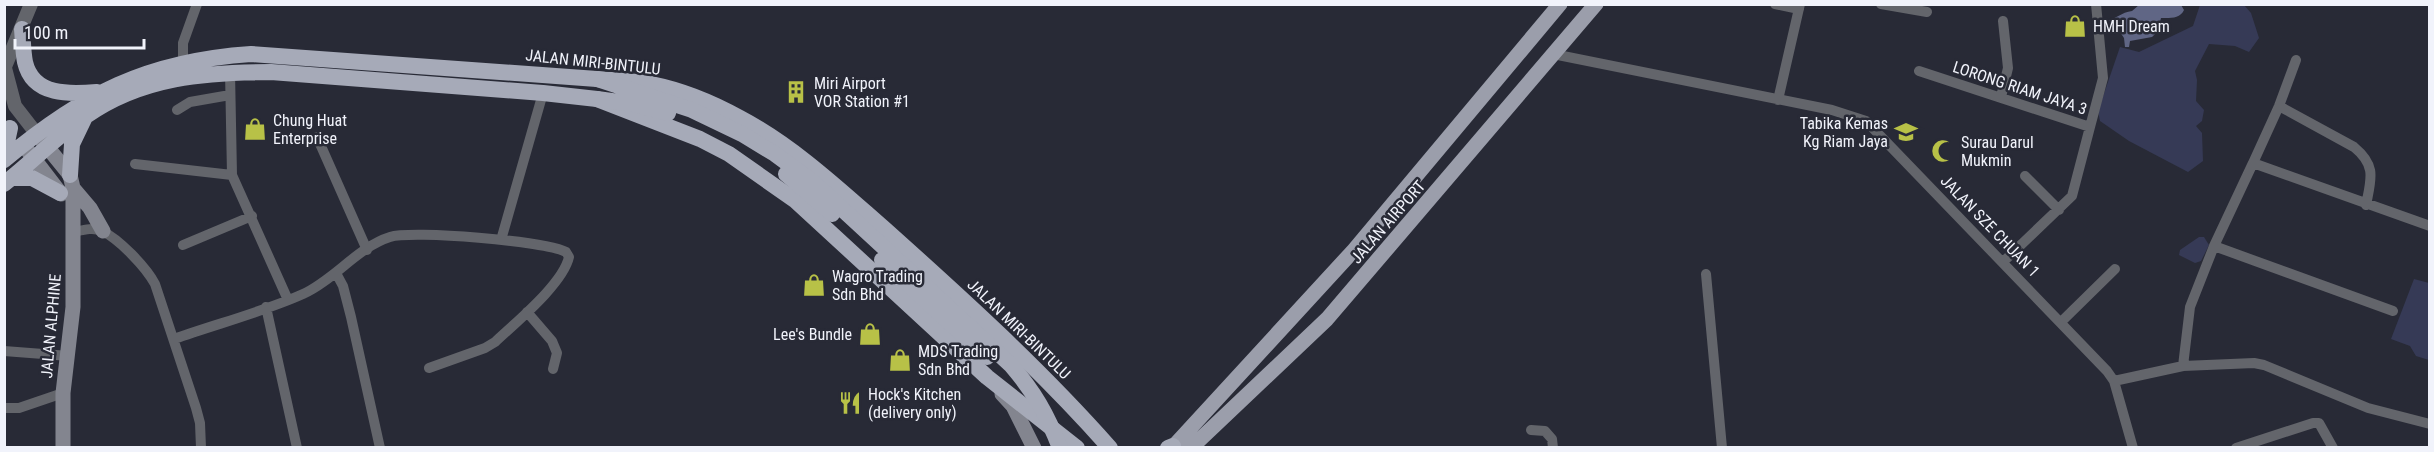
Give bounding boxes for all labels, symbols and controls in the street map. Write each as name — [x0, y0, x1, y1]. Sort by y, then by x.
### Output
scale bar — [15, 12, 144, 50]
shop icon: HMH Dream — [2062, 13, 2088, 39]
place label: HMH Dream — [2093, 17, 2170, 36]
text: 100 m — [24, 22, 68, 43]
street label: JALAN MIRI-BINTULU — [524, 45, 662, 79]
street label: LORONG RIAM JAYA 3 — [1950, 57, 2090, 119]
place label: Miri Airport VOR Station #1 — [814, 74, 910, 111]
building icon: Miri Airport VOR Station #1 — [783, 79, 809, 105]
place label: Chung Huat Enterprise — [273, 111, 347, 148]
place label: Tabika Kemas Kg Riam Jaya — [1800, 114, 1888, 151]
shop icon: Chung Huat Enterprise — [242, 116, 268, 142]
school or university icon: Tabika Kemas Kg Riam Jaya — [1893, 119, 1919, 145]
place label: Surau Darul Mukmin — [1961, 133, 2034, 170]
mosque icon: Surau Darul Mukmin — [1930, 138, 1956, 164]
street label: JALAN SZE CHUAN 1 — [1937, 171, 2043, 281]
street label: JALAN AIRPORT — [1347, 177, 1429, 267]
place label: Wagro Trading Sdn Bhd — [832, 267, 923, 304]
shop icon: Wagro Trading Sdn Bhd — [801, 272, 827, 298]
street label: JALAN ALPHINE — [37, 273, 65, 379]
street label: JALAN MIRI-BINTULU — [964, 275, 1074, 383]
shop icon: Lee's Bundle — [857, 321, 883, 347]
place label: Lee's Bundle — [773, 325, 852, 344]
place label: MDS Trading Sdn Bhd — [918, 342, 998, 379]
shop icon: MDS Trading Sdn Bhd — [887, 347, 913, 373]
place label: Hock's Kitchen (delivery only) — [868, 385, 961, 422]
restaurant icon: Hock's Kitchen (delivery only) — [837, 390, 863, 416]

